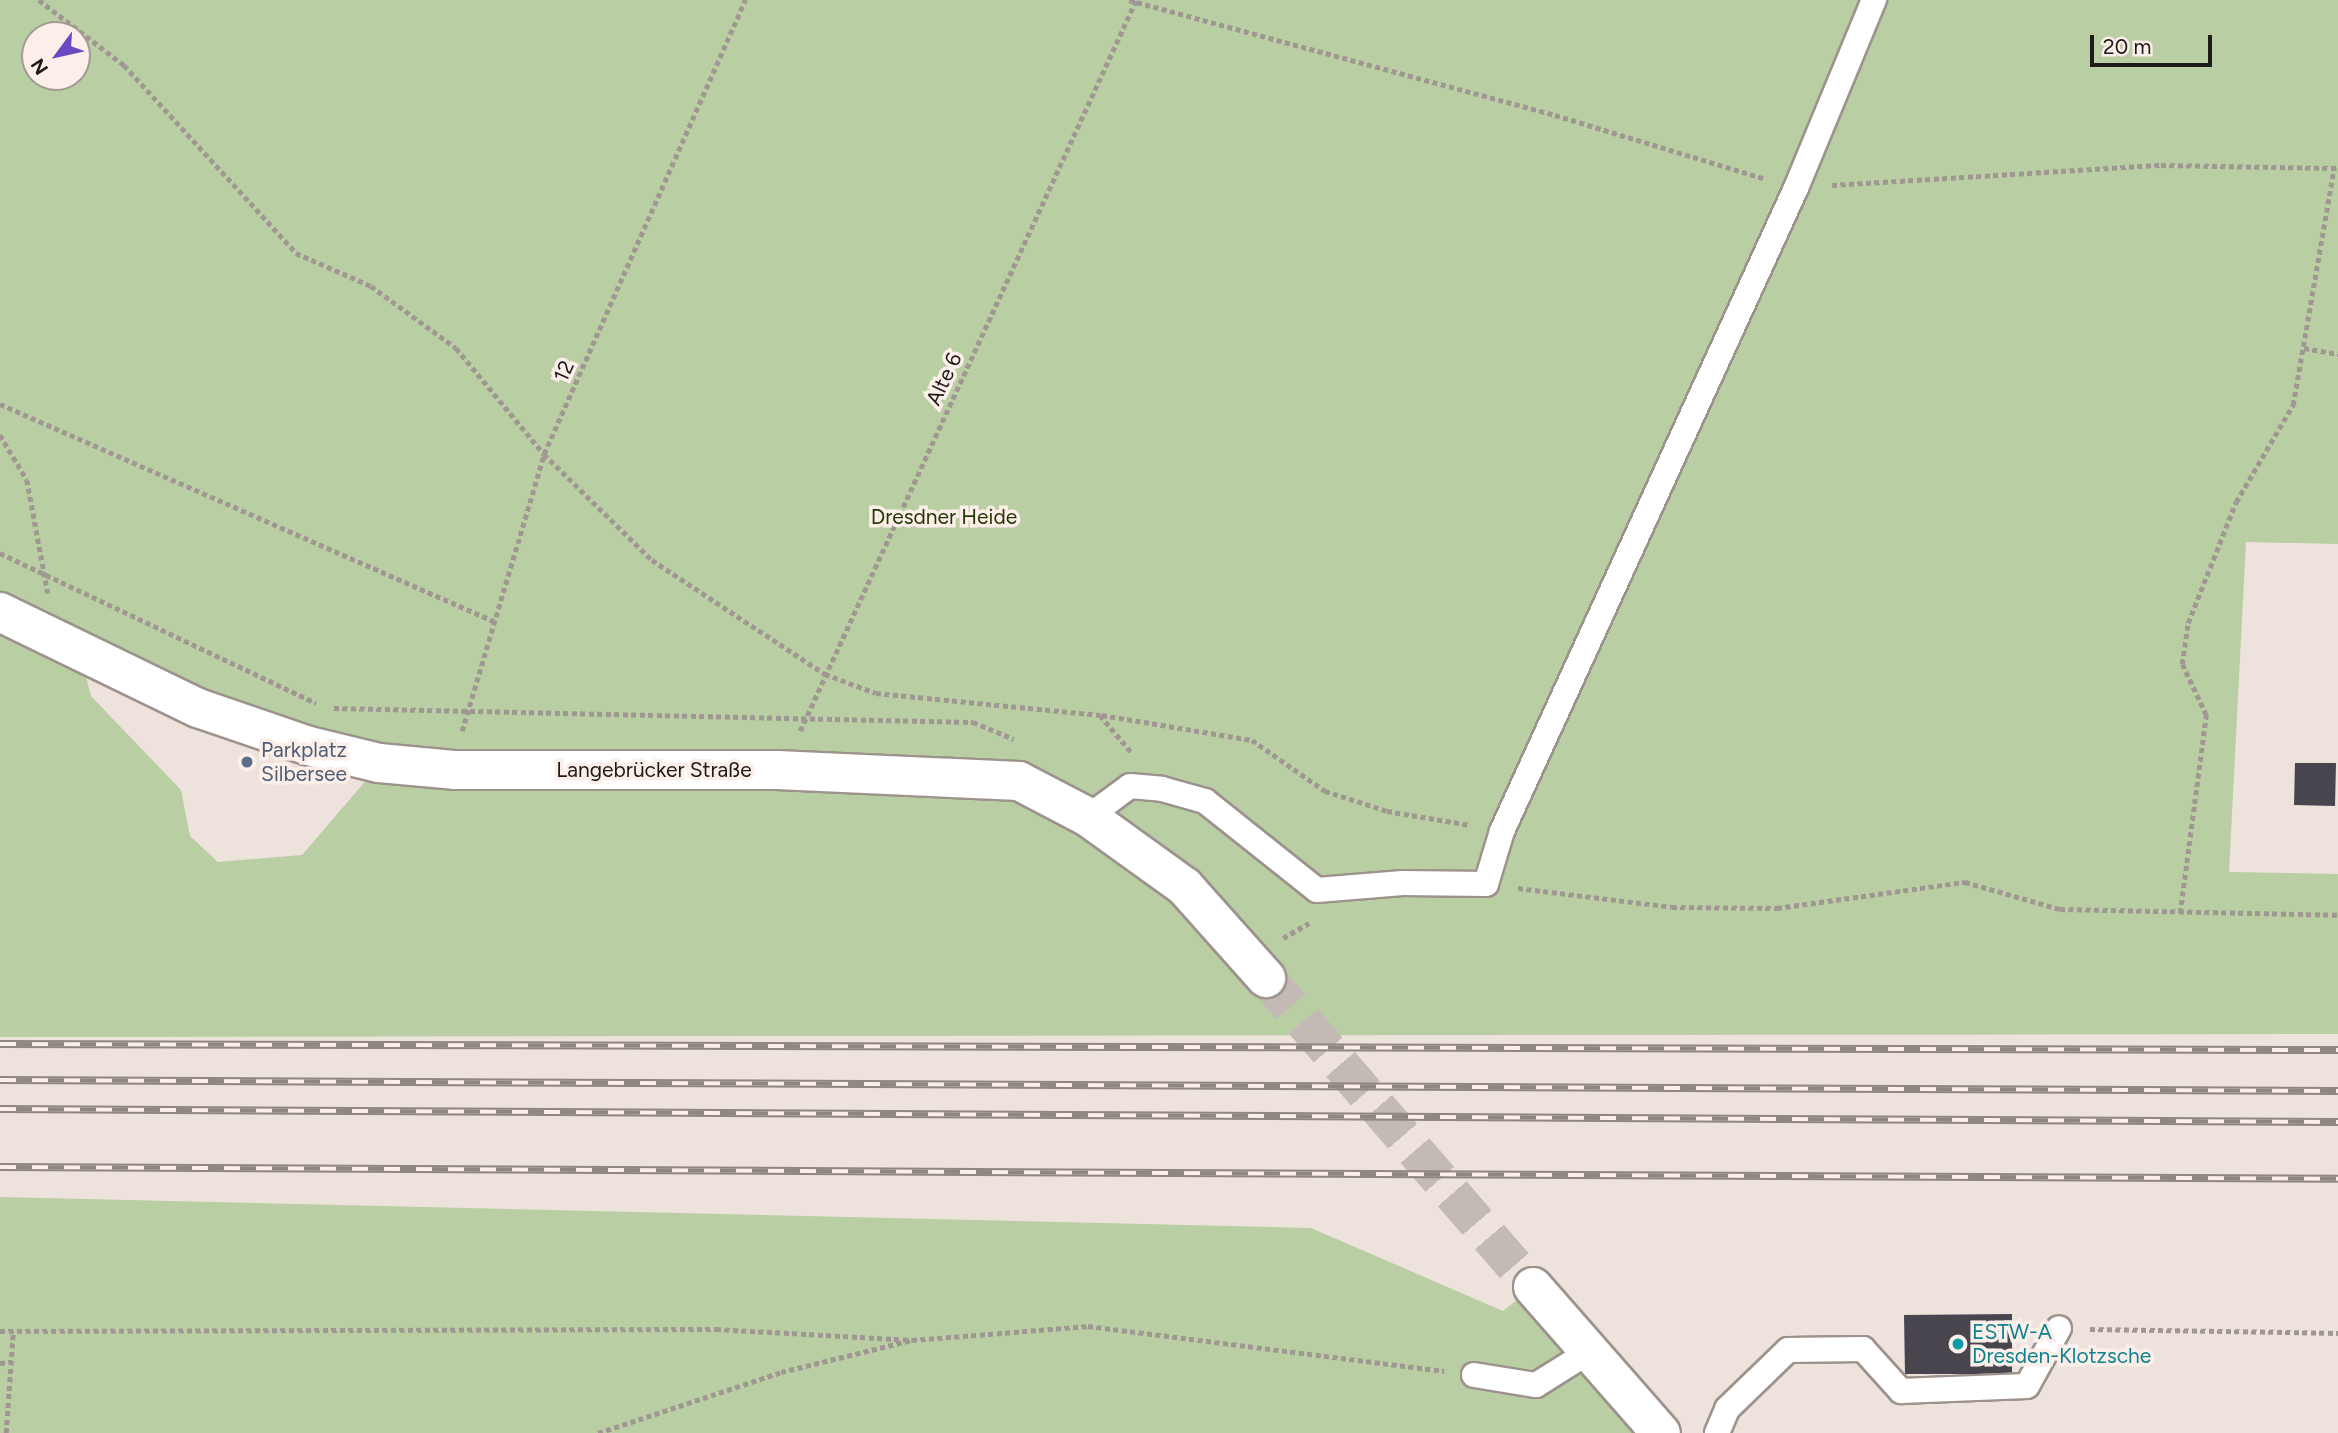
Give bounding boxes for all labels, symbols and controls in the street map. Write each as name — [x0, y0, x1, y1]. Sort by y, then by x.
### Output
north arrow — [21, 21, 91, 91]
scale bar — [2093, 21, 2216, 65]
text: 20 m — [2103, 34, 2151, 59]
text: N — [26, 54, 53, 79]
street label: Alte 6 — [921, 349, 967, 409]
street label: 12 — [548, 357, 580, 385]
park label: Dresdner Heide — [871, 504, 1017, 530]
place label: Parkplatz Silbersee — [261, 737, 347, 787]
marker: Parkplatz Silbersee — [239, 754, 255, 770]
street label: Langebrücker Straße — [556, 757, 752, 783]
place label: ESTW-A Dresden-Klotzsche — [1972, 1319, 2151, 1369]
marker: ESTW-A Dresden-Klotzsche — [1950, 1336, 1966, 1352]

